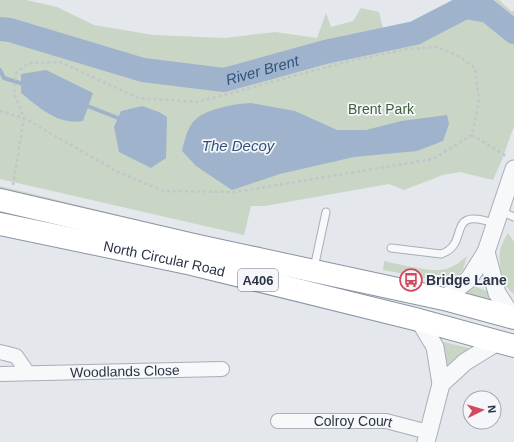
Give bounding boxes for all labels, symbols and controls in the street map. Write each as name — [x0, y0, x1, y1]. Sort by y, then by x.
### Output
water label: River Brent — [224, 51, 301, 88]
park label: Brent Park — [348, 101, 415, 117]
water label: The Decoy — [202, 137, 276, 154]
street label: North Circular Road — [102, 238, 227, 280]
bus stop icon: Bridge Lane — [398, 267, 424, 293]
road number: A406 — [238, 269, 278, 291]
place label: Bridge Lane — [426, 272, 507, 288]
street label: Woodlands Close — [70, 362, 180, 380]
north arrow — [462, 390, 502, 430]
text: N — [486, 405, 498, 414]
street label: Colroy Court — [314, 413, 394, 430]

